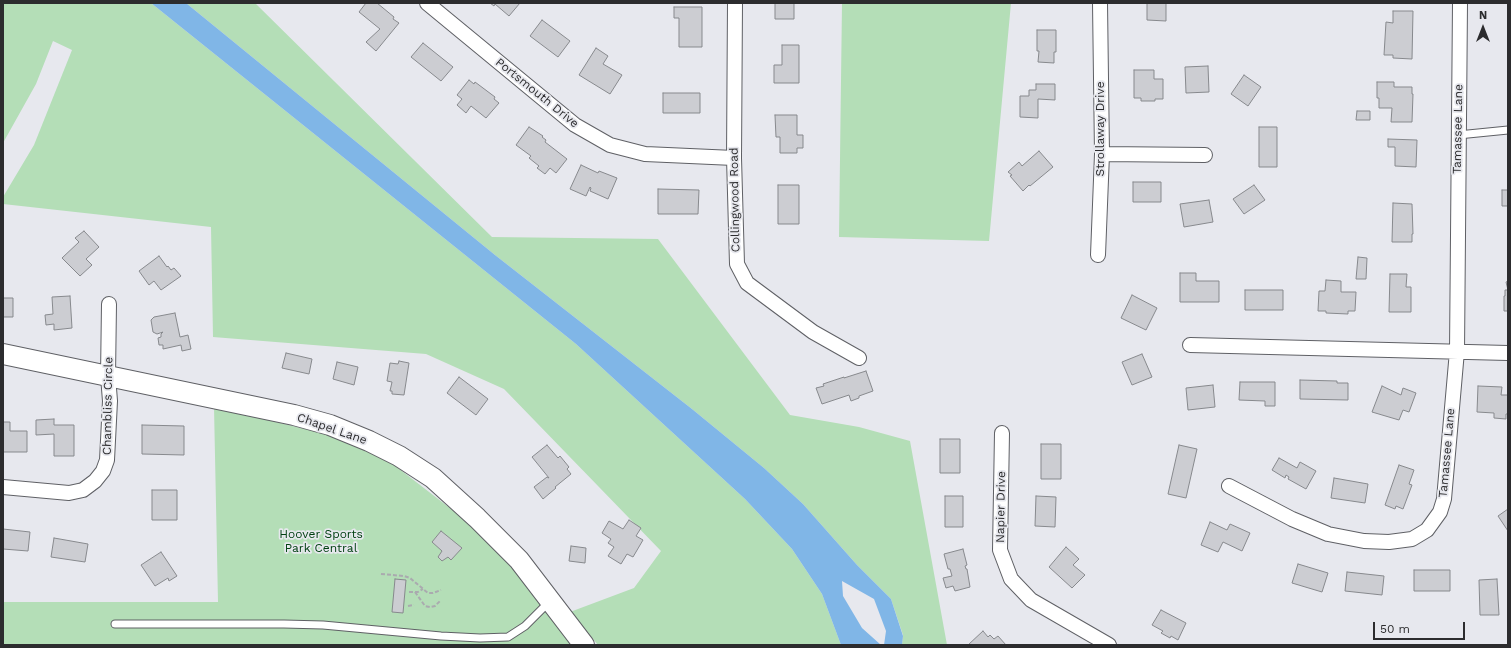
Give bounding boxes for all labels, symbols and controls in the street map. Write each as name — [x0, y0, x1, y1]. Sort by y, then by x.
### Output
north arrow — [1463, 8, 1503, 48]
text: N — [1479, 9, 1487, 22]
street label: Portsmouth Drive — [493, 55, 581, 131]
street label: Strollaway Drive — [1093, 81, 1107, 177]
street label: Tamassee Lane — [1450, 84, 1466, 174]
street label: Collingwood Road — [727, 147, 743, 253]
street label: Chambliss Circle — [100, 357, 116, 455]
street label: Tamassee Lane — [1436, 408, 1458, 498]
street label: Chapel Lane — [295, 410, 369, 448]
street label: Napier Drive — [993, 471, 1009, 543]
park label: Hoover Sports Park Central — [279, 527, 363, 555]
scale bar — [1375, 614, 1467, 640]
text: 50 m — [1380, 622, 1410, 636]

